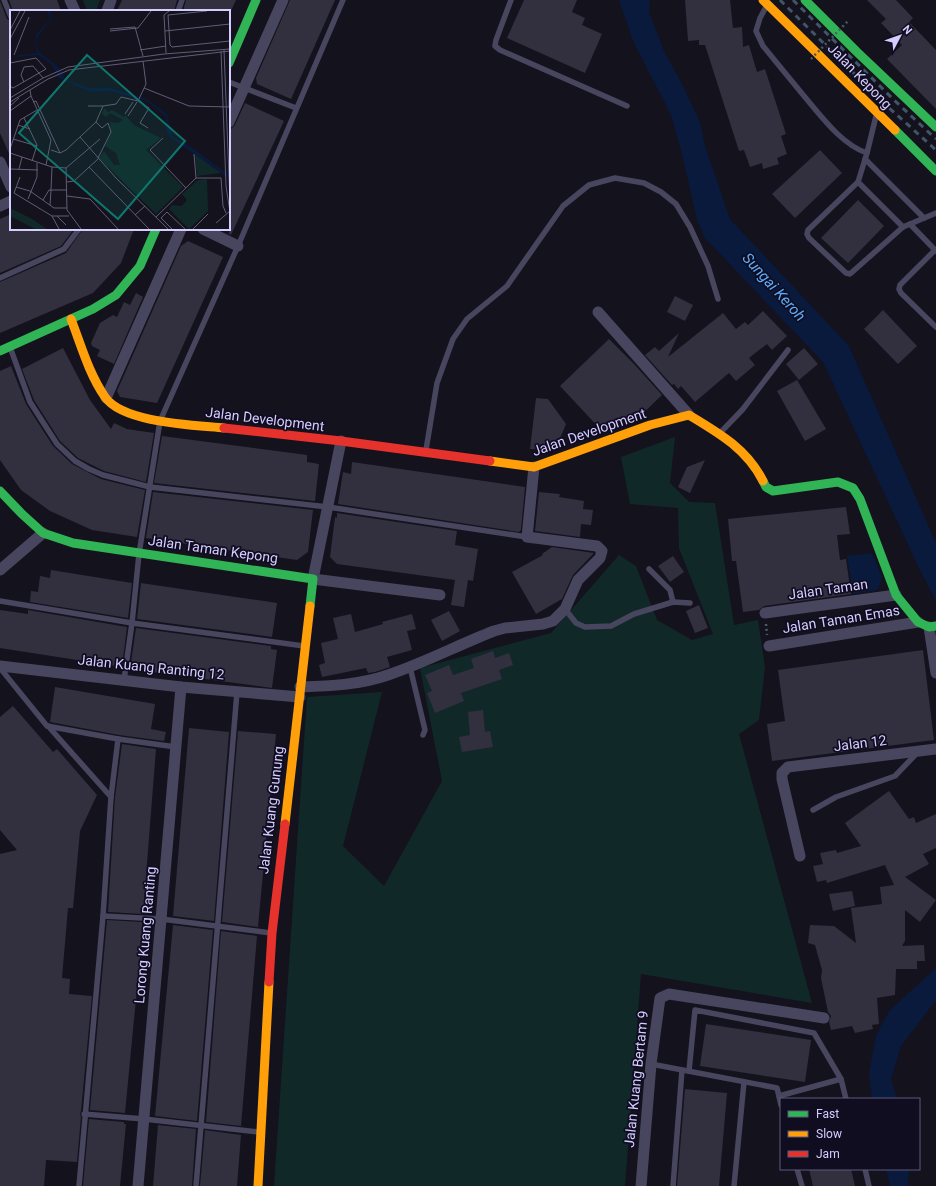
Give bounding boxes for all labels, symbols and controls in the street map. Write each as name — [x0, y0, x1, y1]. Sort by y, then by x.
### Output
inset map — [10, 10, 230, 230]
north arrow — [880, 16, 920, 56]
text: N — [900, 23, 915, 37]
street label: Jalan Kepong — [825, 40, 895, 112]
water label: Sungai Keroh — [739, 249, 809, 325]
street label: Jalan Development — [205, 404, 326, 434]
street label: Jalan Development — [530, 405, 648, 459]
street label: Jalan Taman Kepong — [147, 532, 279, 566]
street label: Jalan Taman — [787, 576, 869, 602]
street label: Jalan Taman Emas — [781, 602, 901, 636]
street label: Jalan Kuang Ranting 12 — [77, 651, 225, 683]
street label: Jalan 12 — [833, 732, 888, 754]
street label: Jalan Kuang Gunung — [255, 745, 287, 875]
street label: Lorong Kuang Ranting — [131, 866, 159, 1004]
street label: Jalan Kuang Bertam 9 — [621, 1010, 651, 1148]
legend — [780, 1098, 920, 1170]
text: Fast — [816, 1107, 839, 1121]
text: Slow — [816, 1127, 842, 1141]
text: Jam — [816, 1147, 840, 1161]

